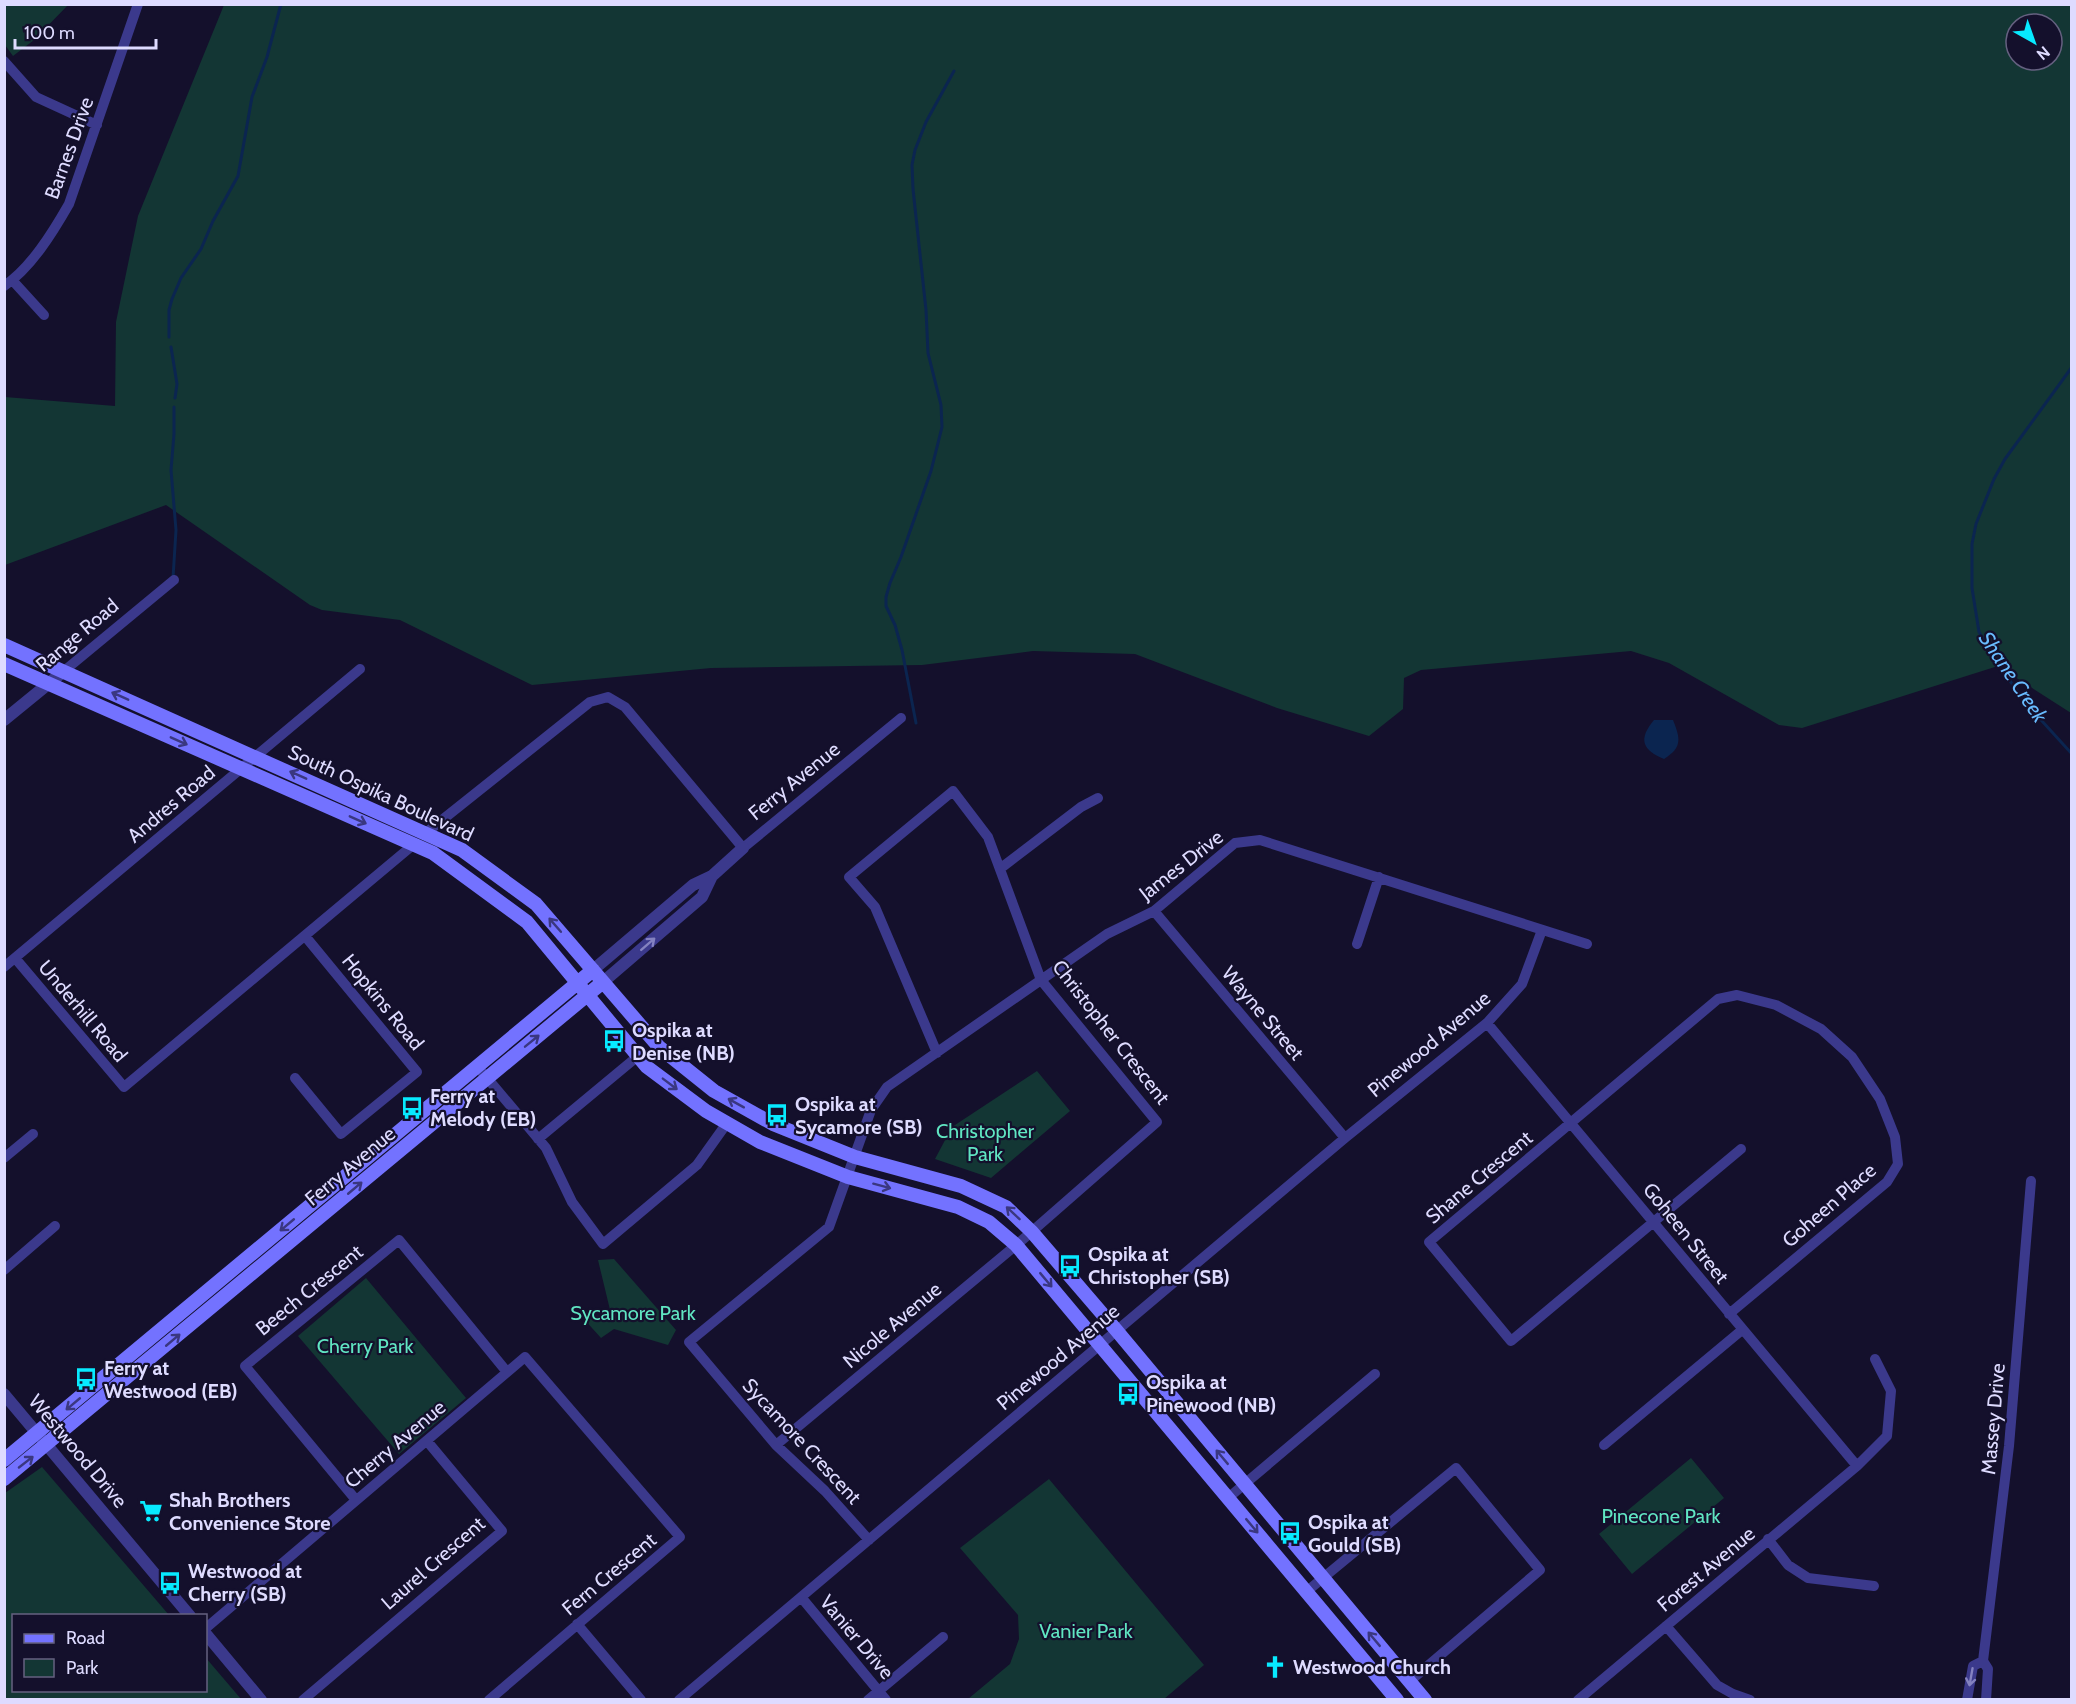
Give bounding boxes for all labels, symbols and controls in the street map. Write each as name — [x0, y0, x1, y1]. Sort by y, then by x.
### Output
scale bar — [15, 12, 156, 50]
north arrow — [2004, 12, 2064, 72]
text: 100 m — [24, 22, 75, 44]
text: N — [2033, 42, 2054, 64]
street label: Barnes Drive — [39, 94, 99, 202]
street label: Range Road — [31, 593, 123, 677]
water label: Shane Creek — [1974, 626, 2054, 728]
one-way arrow — [111, 690, 130, 701]
one-way arrow — [170, 735, 188, 747]
street label: Ferry Avenue — [744, 737, 844, 825]
street label: South Ospika Boulevard — [284, 739, 478, 847]
street label: Andres Road — [122, 760, 220, 848]
one-way arrow — [290, 769, 308, 780]
one-way arrow — [348, 815, 366, 826]
street label: James Drive — [1133, 825, 1228, 906]
one-way arrow — [548, 917, 561, 933]
one-way arrow — [640, 937, 655, 951]
street label: Hopkins Road — [337, 949, 429, 1055]
street label: Underhill Road — [34, 955, 132, 1067]
street label: Christopher Crescent — [1047, 955, 1175, 1109]
street label: Wayne Street — [1217, 961, 1309, 1065]
street label: Pinewood Avenue — [1363, 986, 1495, 1102]
place label: Ospika at Denise (NB) — [632, 1018, 735, 1065]
bus stop icon: Ospika at Denise (NB) — [601, 1028, 627, 1054]
one-way arrow — [524, 1034, 540, 1047]
one-way arrow — [662, 1077, 678, 1090]
place label: Ferry at Melody (EB) — [430, 1084, 536, 1131]
place label: Ospika at Sycamore (SB) — [795, 1092, 923, 1139]
bus stop icon: Ferry at Melody (EB) — [399, 1095, 425, 1121]
one-way arrow — [728, 1097, 745, 1109]
bus stop icon: Ospika at Sycamore (SB) — [764, 1102, 790, 1128]
park label: Christopher Park — [936, 1119, 1035, 1166]
street label: Ferry Avenue — [300, 1121, 400, 1211]
street label: Shane Crescent — [1421, 1125, 1537, 1228]
street label: Goheen Place — [1777, 1158, 1881, 1252]
street label: Goheen Street — [1638, 1178, 1734, 1288]
one-way arrow — [872, 1181, 891, 1193]
one-way arrow — [346, 1182, 362, 1195]
one-way arrow — [1006, 1207, 1021, 1221]
one-way arrow — [280, 1218, 295, 1232]
street label: Beech Crescent — [251, 1239, 367, 1340]
place label: Ospika at Christopher (SB) — [1088, 1242, 1230, 1289]
bus stop icon: Ospika at Christopher (SB) — [1057, 1253, 1083, 1279]
one-way arrow — [1039, 1272, 1053, 1287]
street label: Nicole Avenue — [838, 1277, 946, 1373]
street label: Pinewood Avenue — [992, 1299, 1124, 1415]
park label: Sycamore Park — [570, 1301, 696, 1325]
one-way arrow — [165, 1333, 180, 1347]
park label: Cherry Park — [317, 1334, 413, 1358]
place label: Ferry at Westwood (EB) — [104, 1356, 238, 1403]
street label: Massey Drive — [1976, 1362, 2010, 1476]
bus stop icon: Ferry at Westwood (EB) — [73, 1366, 99, 1392]
place label: Ospika at Pinewood (NB) — [1146, 1370, 1276, 1417]
street label: Sycamore Crescent — [738, 1373, 867, 1509]
bus stop icon: Ospika at Pinewood (NB) — [1115, 1381, 1141, 1407]
street label: Westwood Drive — [24, 1390, 132, 1512]
street label: Cherry Avenue — [340, 1395, 450, 1493]
one-way arrow — [65, 1397, 81, 1410]
one-way arrow — [1215, 1450, 1229, 1465]
one-way arrow — [18, 1456, 34, 1469]
place label: Shah Brothers Convenience Store — [169, 1488, 331, 1535]
supermarket icon: Shah Brothers Convenience Store — [138, 1498, 164, 1524]
park label: Pinecone Park — [1602, 1504, 1720, 1528]
place label: Ospika at Gould (SB) — [1308, 1510, 1401, 1557]
street label: Laurel Crescent — [376, 1511, 490, 1614]
one-way arrow — [1245, 1518, 1259, 1533]
bus stop icon: Ospika at Gould (SB) — [1277, 1520, 1303, 1546]
street label: Forest Avenue — [1652, 1521, 1760, 1617]
street label: Fern Crescent — [557, 1528, 661, 1620]
place label: Westwood at Cherry (SB) — [188, 1559, 302, 1606]
bus stop icon: Westwood at Cherry (SB) — [157, 1570, 183, 1596]
street label: Vanier Drive — [815, 1590, 899, 1684]
legend — [12, 1614, 207, 1692]
park label: Vanier Park — [1039, 1619, 1133, 1643]
text: Road — [66, 1627, 105, 1649]
one-way arrow — [1367, 1632, 1381, 1647]
church icon: Westwood Church — [1262, 1654, 1288, 1680]
place label: Westwood Church — [1293, 1655, 1451, 1679]
text: Park — [66, 1657, 99, 1679]
one-way arrow — [1965, 1667, 1976, 1686]

